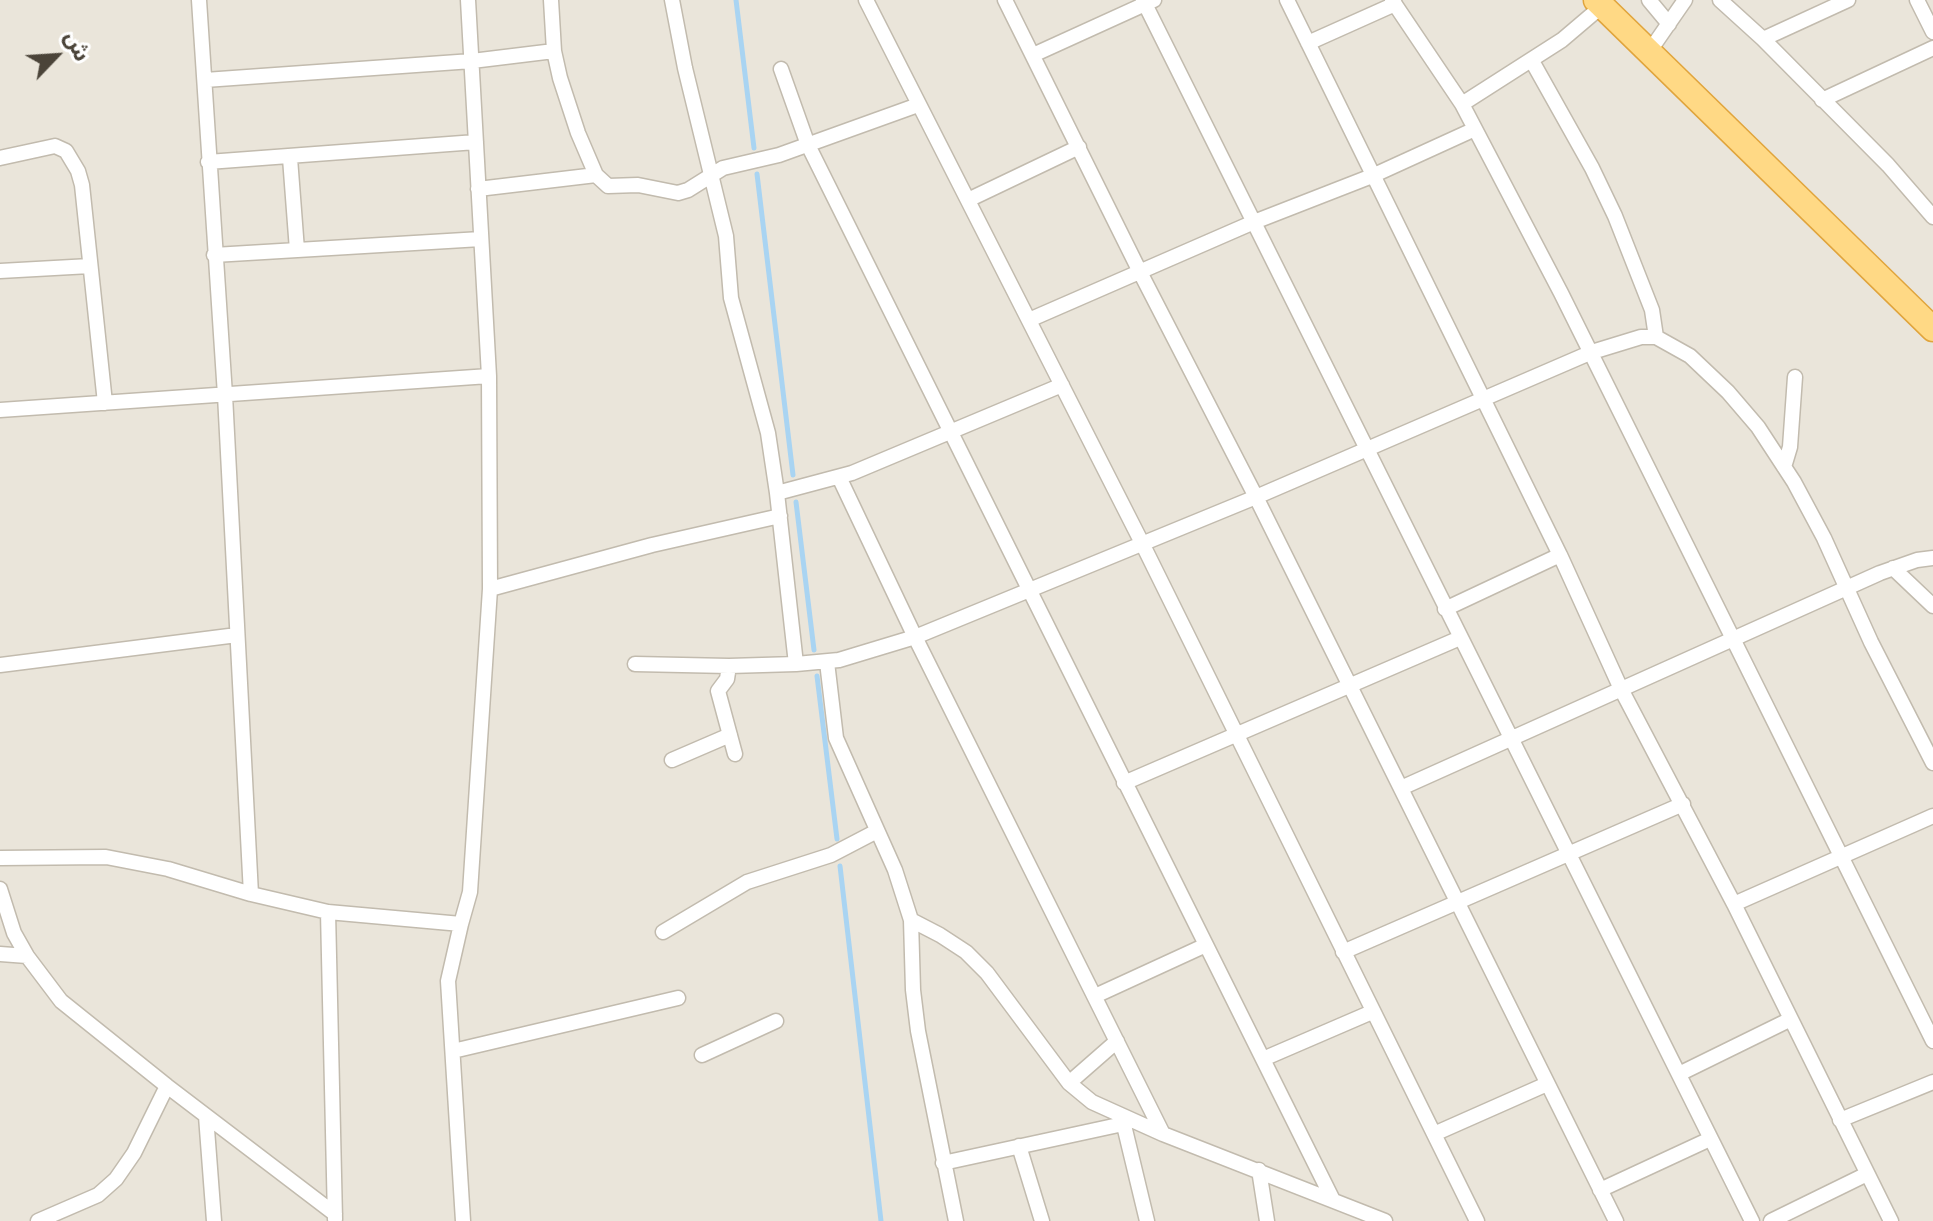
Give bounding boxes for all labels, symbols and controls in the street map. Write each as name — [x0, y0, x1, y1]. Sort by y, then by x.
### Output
north arrow — [16, 16, 96, 96]
text: ش — [57, 25, 99, 66]

